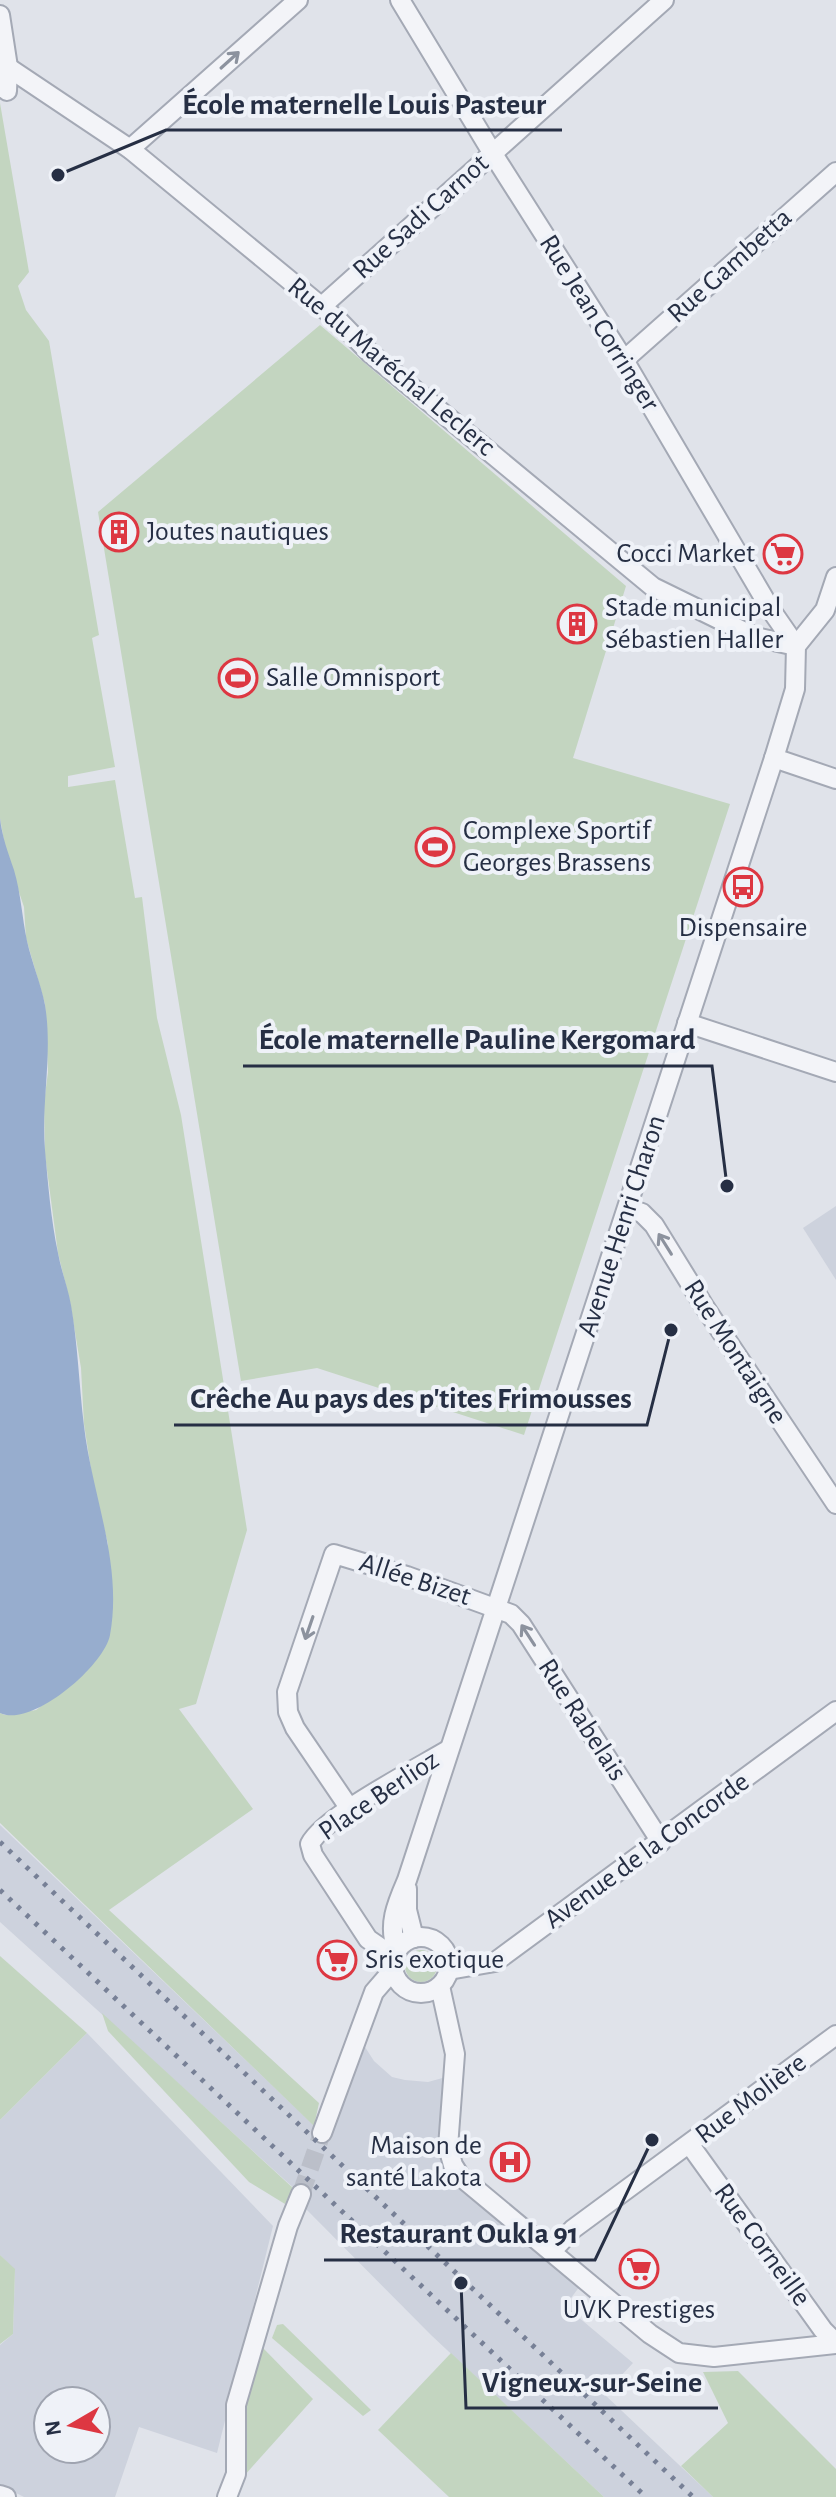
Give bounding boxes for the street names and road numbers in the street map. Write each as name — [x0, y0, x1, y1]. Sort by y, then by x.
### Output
street label: Rue Sadi Carnot — [348, 149, 494, 285]
street label: Rue Gambetta — [663, 203, 798, 329]
street label: Rue Jean Corringer — [534, 230, 664, 416]
street label: Rue du Maréchal Leclerc — [282, 272, 500, 462]
street label: Avenue Henri Charon — [573, 1112, 671, 1340]
street label: Rue Montaigne — [678, 1275, 792, 1429]
street label: Allée Bizet — [356, 1549, 474, 1611]
street label: Rue Rabelais — [532, 1654, 632, 1786]
street label: Place Berlioz — [314, 1746, 444, 1846]
street label: Avenue de la Concorde — [540, 1768, 754, 1934]
street label: Rue Molière — [690, 2049, 812, 2149]
street label: Rue Corneille — [708, 2178, 816, 2312]

